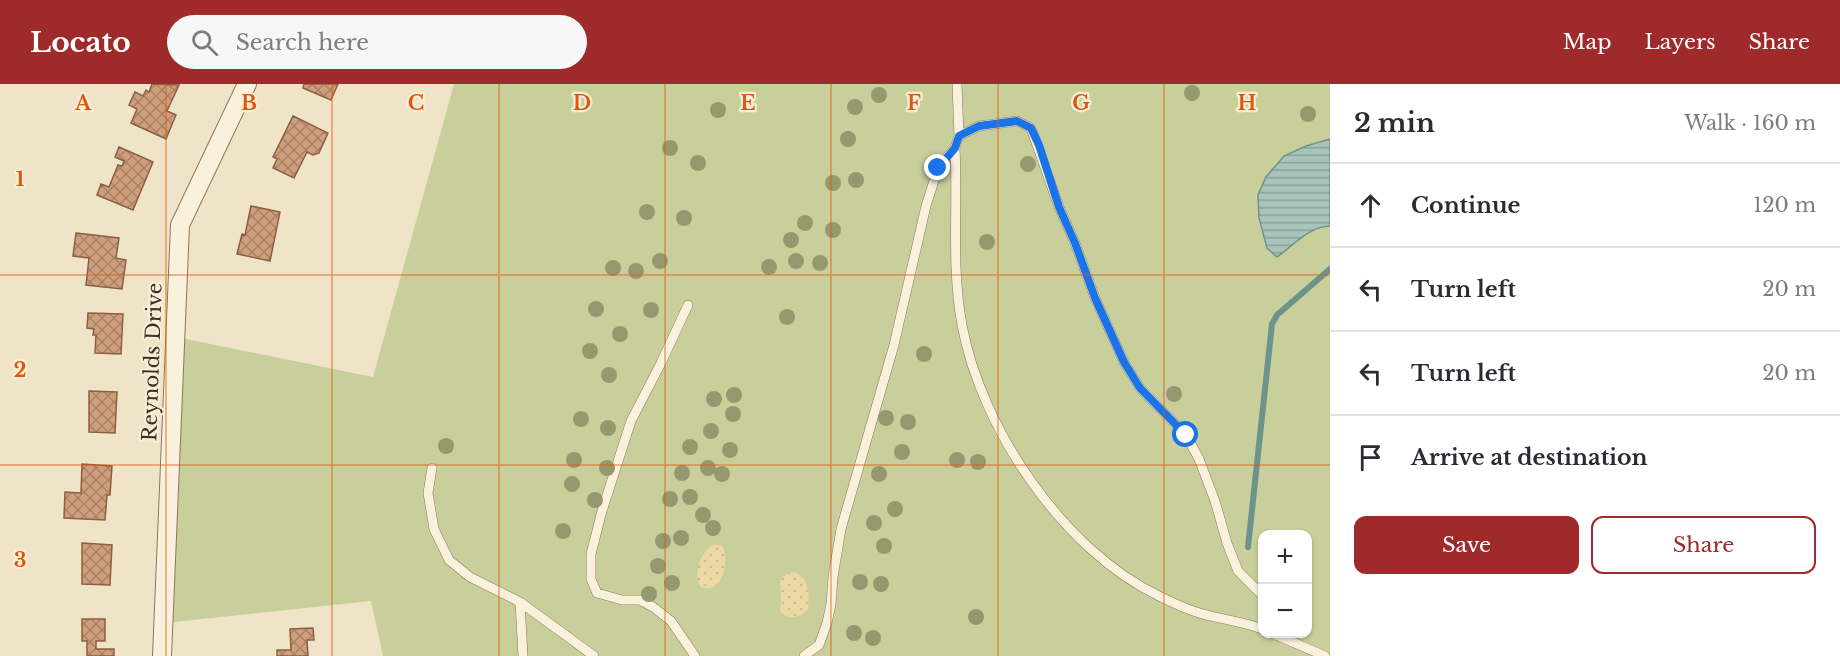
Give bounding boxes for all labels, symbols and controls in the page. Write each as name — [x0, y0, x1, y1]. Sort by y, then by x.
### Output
search box — [167, 15, 587, 69]
text: Locato — [30, 25, 131, 60]
icon: search — [188, 26, 221, 59]
text: Search here — [236, 29, 369, 56]
text: Map — [1563, 29, 1612, 55]
text: Layers — [1645, 29, 1716, 55]
text: Share — [1749, 29, 1810, 55]
text: A — [74, 91, 92, 115]
text: B — [241, 91, 257, 115]
text: C — [408, 91, 424, 115]
text: D — [573, 91, 591, 115]
text: E — [740, 91, 756, 115]
text: F — [907, 91, 921, 115]
text: G — [1072, 91, 1090, 115]
text: H — [1238, 91, 1257, 115]
text: 2 min — [1354, 107, 1435, 139]
text: Walk · 160 m — [1684, 111, 1816, 135]
route end — [924, 154, 950, 180]
text: 1 — [16, 167, 25, 191]
icon: ahead — [1354, 189, 1387, 222]
text: Continue — [1411, 192, 1520, 219]
text: 120 m — [1753, 193, 1816, 217]
icon: left — [1354, 273, 1387, 306]
text: Turn left — [1411, 276, 1516, 303]
text: 20 m — [1762, 277, 1816, 301]
street label: Reynolds Drive — [137, 282, 167, 442]
icon: left — [1354, 357, 1387, 390]
text: 2 — [13, 358, 27, 382]
text: Turn left — [1411, 360, 1516, 387]
text: 20 m — [1762, 361, 1816, 385]
route start — [1172, 421, 1198, 447]
icon: arrive — [1354, 441, 1387, 474]
text: Arrive at destination — [1411, 444, 1648, 471]
button: Save — [1354, 516, 1579, 574]
button: Share — [1591, 516, 1816, 574]
map controls — [1258, 530, 1312, 638]
button: + — [1258, 530, 1312, 584]
text: 3 — [14, 548, 26, 572]
button: − — [1258, 584, 1312, 638]

